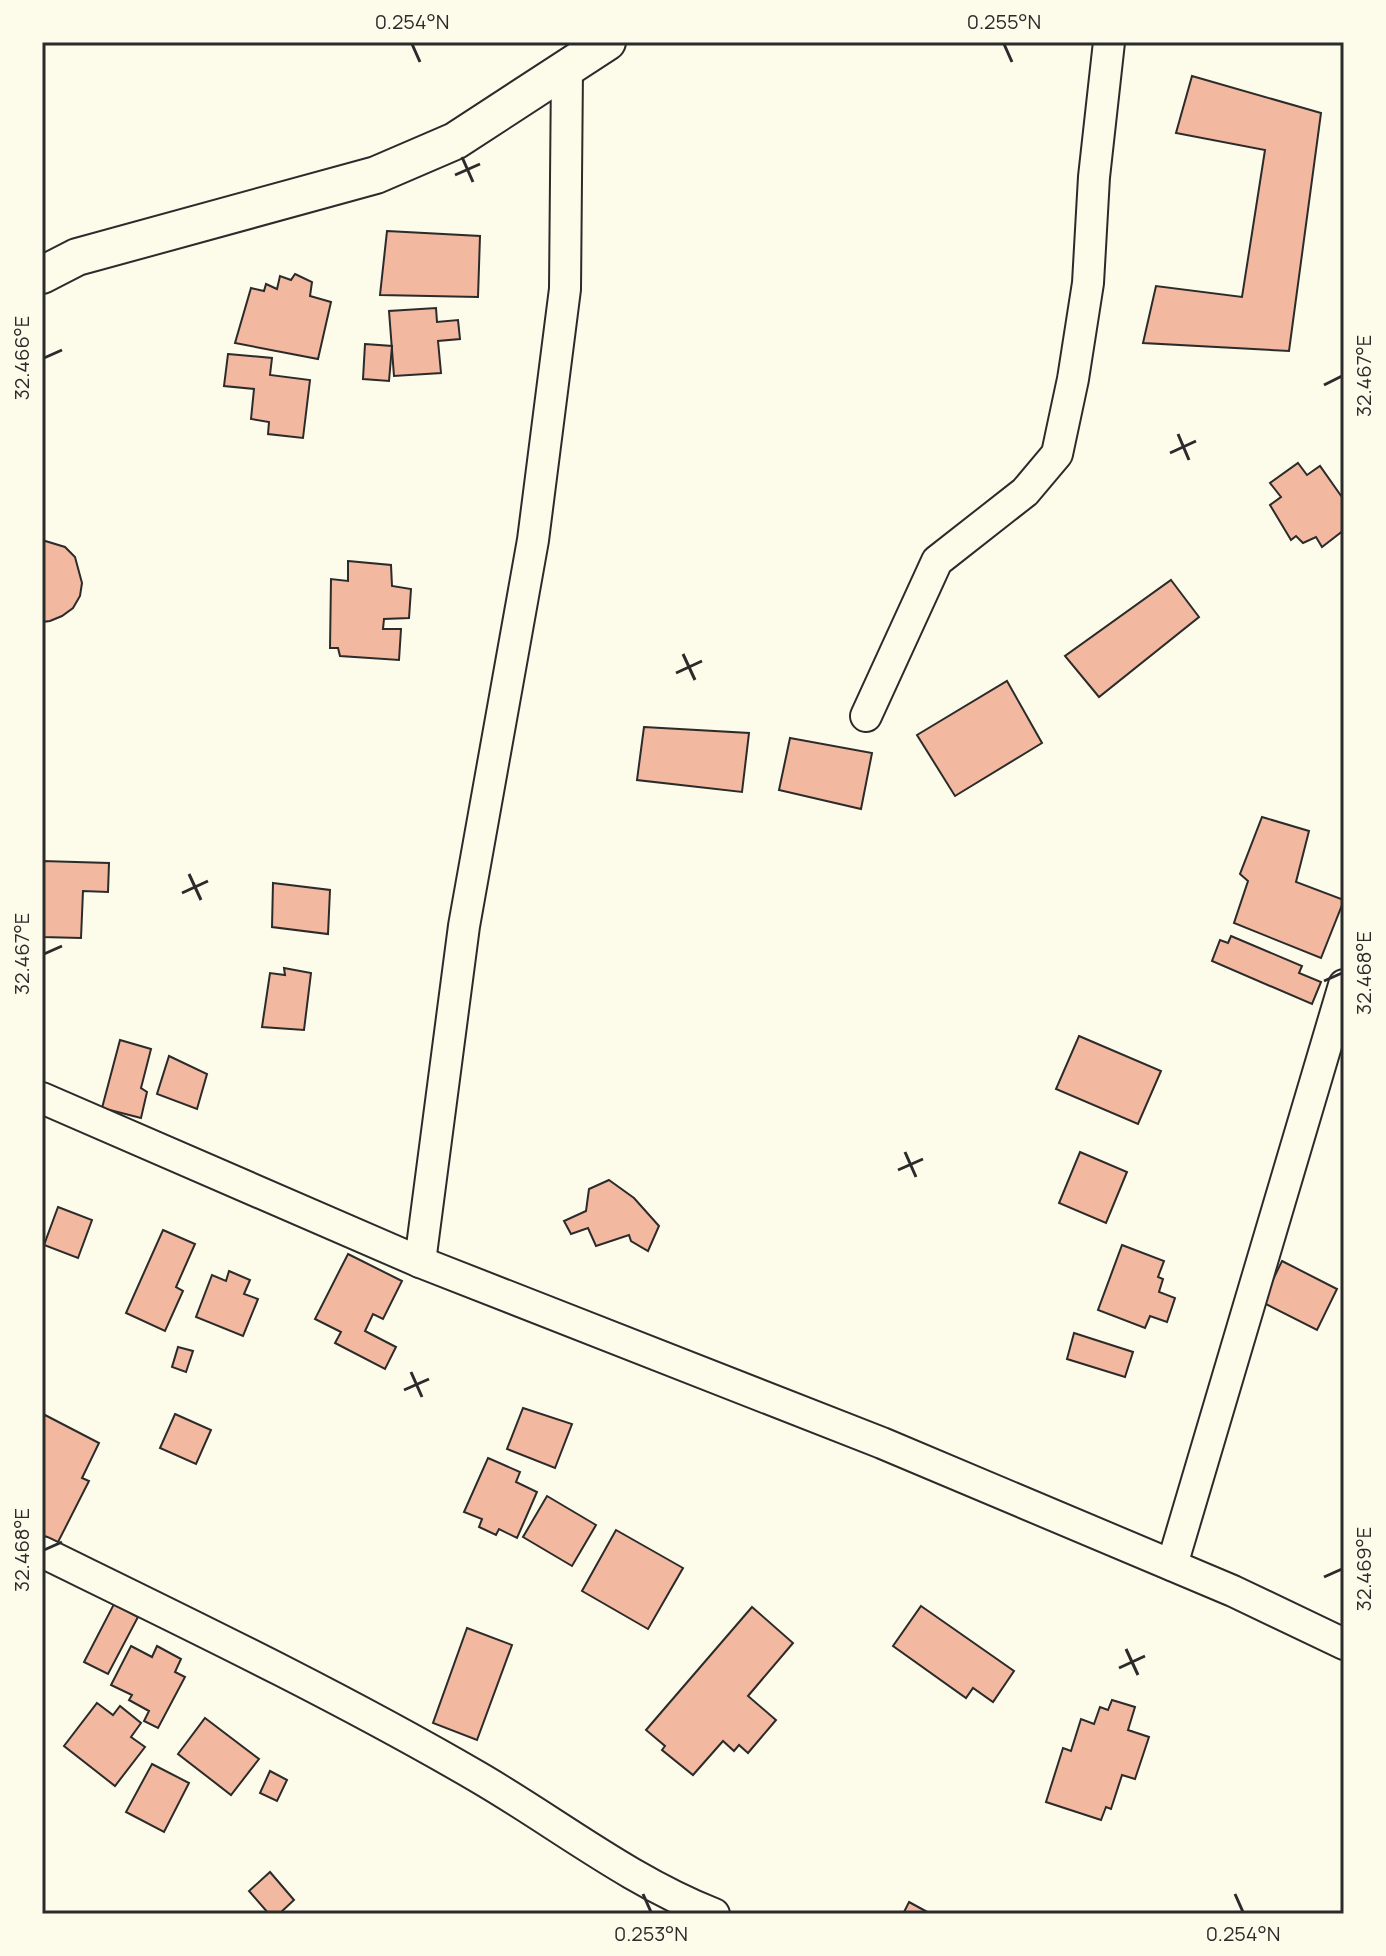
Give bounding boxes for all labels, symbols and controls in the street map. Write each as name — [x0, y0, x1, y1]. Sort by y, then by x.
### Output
text: 0.254°N — [375, 8, 449, 35]
text: 0.255°N — [967, 8, 1041, 35]
text: 32.466°E — [8, 316, 35, 400]
text: 32.467°E — [1350, 335, 1377, 417]
text: 32.467°E — [8, 913, 35, 995]
text: 32.468°E — [1350, 931, 1377, 1015]
text: 32.468°E — [8, 1508, 35, 1592]
text: 32.469°E — [1350, 1527, 1377, 1611]
text: 0.253°N — [614, 1920, 688, 1947]
text: 0.254°N — [1206, 1920, 1280, 1947]

